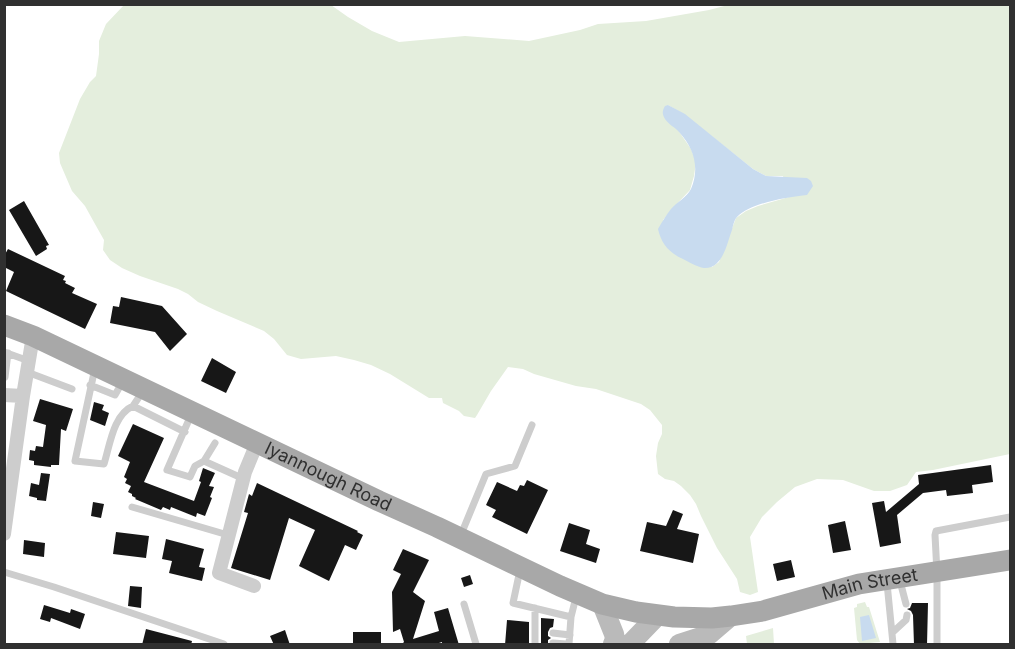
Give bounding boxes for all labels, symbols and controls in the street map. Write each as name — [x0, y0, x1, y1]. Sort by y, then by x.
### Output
street label: Iyannough Road — [262, 437, 395, 515]
street label: Main Street — [819, 564, 919, 604]

